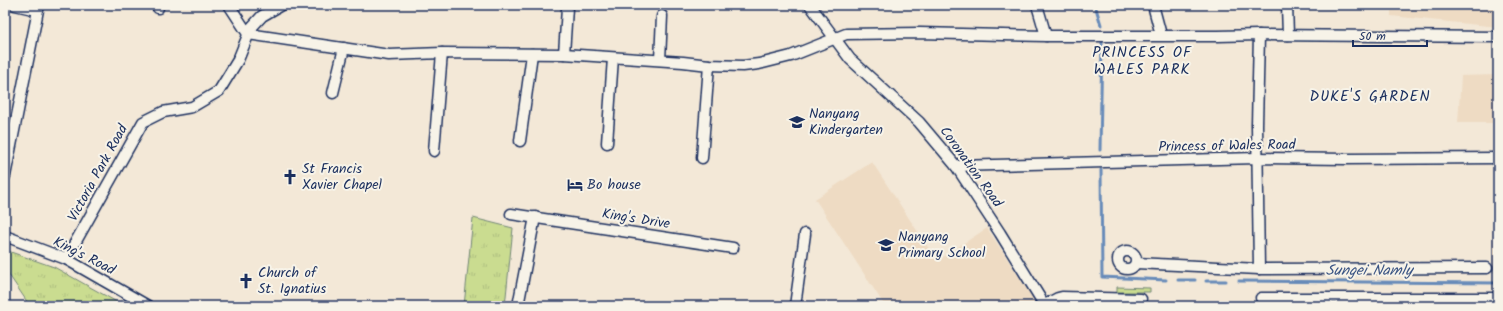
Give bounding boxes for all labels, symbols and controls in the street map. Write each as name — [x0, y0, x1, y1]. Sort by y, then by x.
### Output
scale bar — [1353, 22, 1427, 48]
text: 50 m — [1359, 27, 1386, 46]
district label: PRINCESS OF WALES PARK — [1092, 41, 1192, 82]
district label: DUKE'S GARDEN — [1309, 85, 1431, 109]
place label: Nanyang Kindergarten — [809, 103, 883, 141]
school or university icon: Nanyang Kindergarten — [788, 113, 806, 131]
street label: Victoria Park Road — [62, 120, 134, 226]
street label: Coronation Road — [934, 122, 1009, 213]
street label: Princess of Wales Road — [1158, 134, 1297, 158]
place label: St Francis Xavier Chapel — [302, 158, 383, 196]
church icon: St Francis Xavier Chapel — [281, 168, 299, 186]
place label: Bo house — [587, 174, 641, 196]
hotel icon: Bo house — [566, 176, 584, 194]
street label: King's Drive — [600, 203, 672, 235]
place label: Nanyang Primary School — [898, 226, 986, 264]
street label: King's Road — [49, 231, 120, 282]
school or university icon: Nanyang Primary School — [877, 236, 895, 254]
water label: Sungei Namly — [1326, 259, 1414, 283]
place label: Church of St. Ignatius — [258, 262, 326, 300]
church icon: Church of St. Ignatius — [237, 272, 255, 290]

